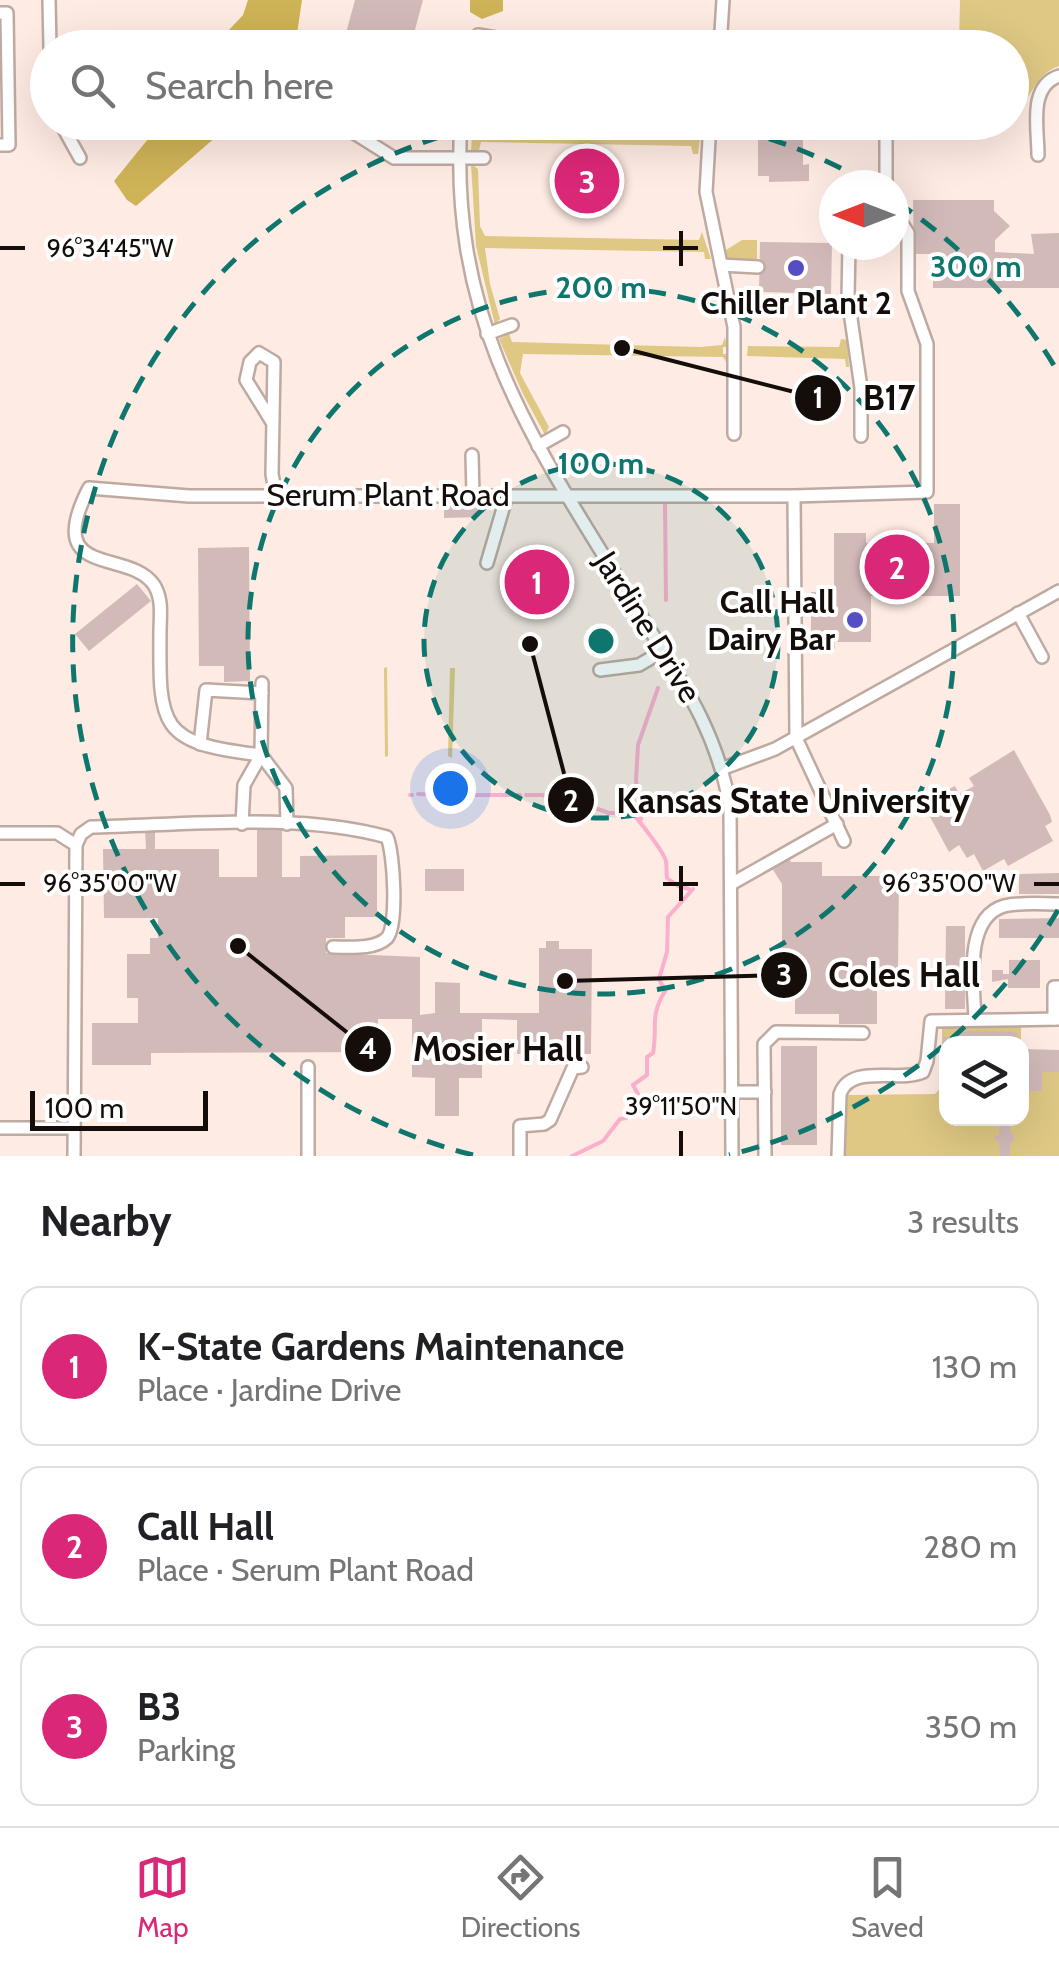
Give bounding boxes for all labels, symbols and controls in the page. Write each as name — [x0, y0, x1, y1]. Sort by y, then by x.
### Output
search box — [30, 30, 1029, 140]
icon: search — [65, 58, 120, 113]
text: Search here — [145, 62, 334, 109]
pin: 3 — [554, 144, 620, 218]
north arrow — [819, 170, 909, 260]
text: 96°34'45"W — [47, 233, 174, 263]
text: 300 m — [930, 248, 1022, 285]
marker: Chiller Plant 2 — [785, 257, 807, 279]
text: 200 m — [555, 269, 647, 306]
place label: Chiller Plant 2 — [700, 283, 892, 322]
callout: B17 — [793, 365, 936, 430]
text: B17 — [863, 376, 915, 419]
text: 1 — [812, 379, 824, 416]
text: 100 m — [558, 445, 644, 482]
street label: Serum Plant Road — [266, 475, 510, 514]
pin: 2 — [864, 530, 930, 604]
street label: Jardine Drive — [586, 543, 710, 709]
pin: 1 — [504, 544, 570, 620]
place label: Call Hall Dairy Bar — [707, 582, 835, 658]
marker: Call Hall Dairy Bar — [844, 609, 866, 631]
centre of rings — [583, 623, 619, 659]
your location — [425, 763, 476, 814]
callout: Kansas State University — [546, 768, 990, 833]
text: Kansas State University — [616, 779, 970, 822]
text: 2 — [563, 782, 579, 819]
text: 96°35'00"W — [43, 868, 177, 898]
text: 96°35'00"W — [882, 868, 1016, 898]
callout: Coles Hall — [759, 942, 1000, 1007]
text: Coles Hall — [828, 953, 980, 996]
text: 3 — [776, 956, 792, 993]
callout: Mosier Hall — [343, 1016, 603, 1081]
text: Mosier Hall — [413, 1027, 583, 1070]
text: 4 — [359, 1030, 377, 1067]
map controls — [939, 1036, 1029, 1126]
button: layers — [939, 1036, 1029, 1126]
scale bar — [30, 1086, 208, 1130]
text: 100 m — [45, 1091, 124, 1125]
text: 39°11'50"N — [625, 1091, 737, 1121]
text: Nearby — [40, 1195, 172, 1247]
text: 3 results — [907, 1202, 1019, 1241]
text: K-State Gardens Maintenance — [137, 1323, 624, 1370]
text: 1 — [69, 1347, 80, 1386]
text: 130 m — [932, 1347, 1017, 1386]
text: Place · Jardine Drive — [137, 1370, 401, 1409]
text: Call Hall — [137, 1503, 274, 1550]
text: 2 — [66, 1527, 83, 1566]
text: 280 m — [923, 1527, 1017, 1566]
text: Place · Serum Plant Road — [137, 1550, 474, 1589]
text: B3 — [137, 1683, 181, 1730]
text: 3 — [66, 1707, 83, 1746]
text: 350 m — [925, 1707, 1017, 1746]
text: Parking — [137, 1730, 235, 1769]
tab: Map — [135, 1850, 190, 1944]
tab: Directions — [461, 1850, 580, 1944]
tab: Saved — [851, 1850, 924, 1944]

